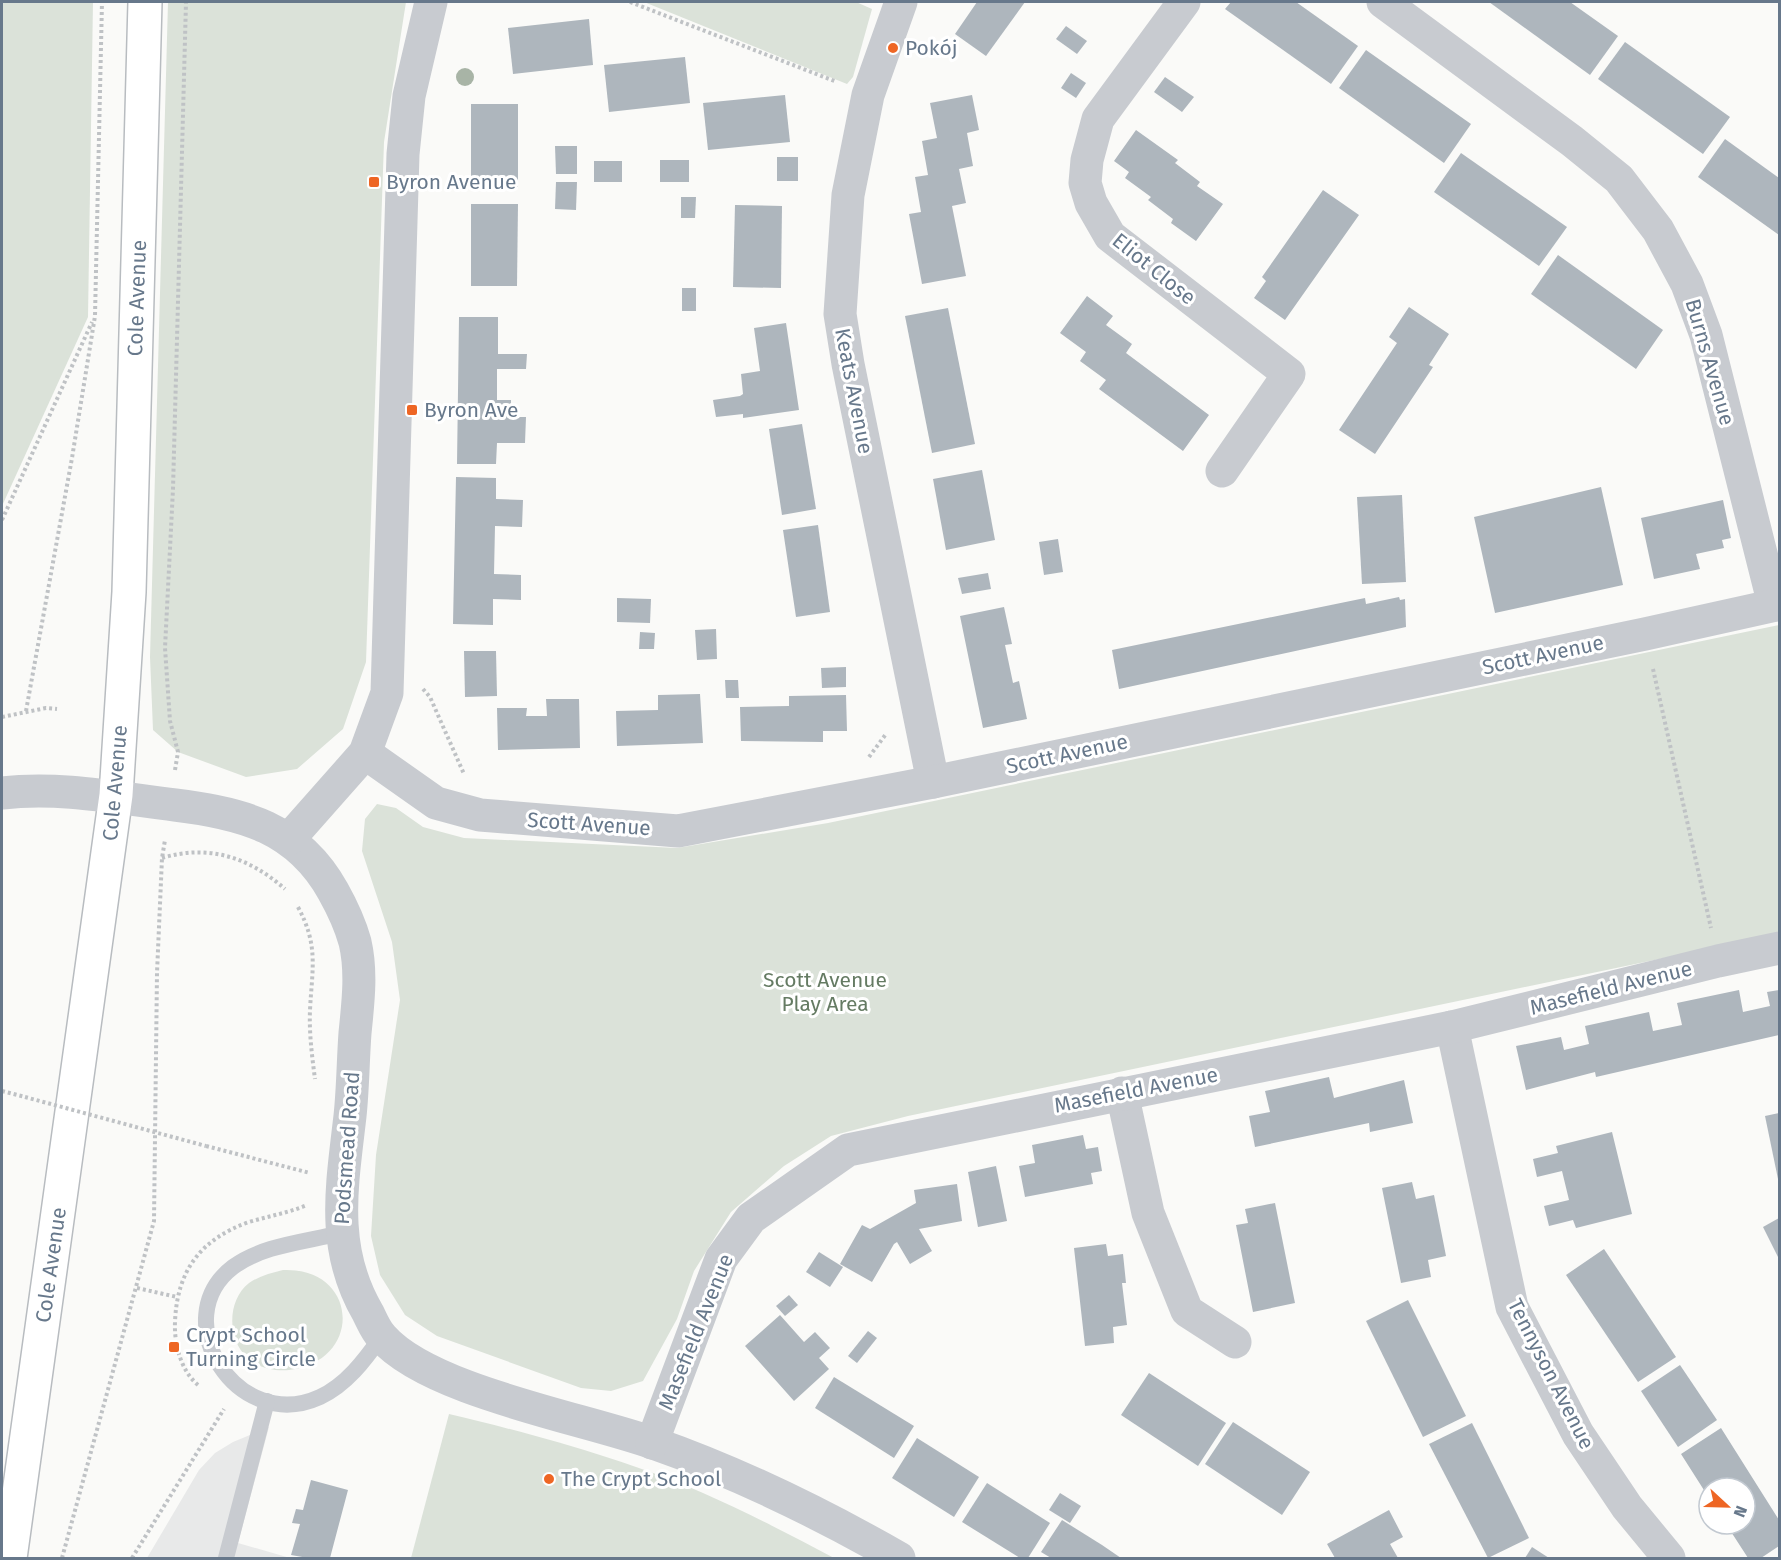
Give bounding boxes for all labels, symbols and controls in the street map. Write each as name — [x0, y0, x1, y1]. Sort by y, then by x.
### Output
place label: Pokój — [905, 35, 958, 61]
marker: Pokój — [886, 41, 900, 55]
place label: Byron Avenue — [386, 169, 516, 195]
marker: Byron Avenue — [367, 175, 381, 189]
street label: Eliot Close — [1107, 228, 1201, 310]
street label: Cole Avenue — [122, 239, 152, 357]
street label: Burns Avenue — [1680, 296, 1740, 428]
street label: Keats Avenue — [829, 326, 879, 456]
place label: Byron Ave — [424, 397, 518, 423]
marker: Byron Ave — [405, 403, 419, 417]
street label: Scott Avenue — [1480, 629, 1606, 681]
street label: Cole Avenue — [97, 724, 133, 842]
street label: Scott Avenue — [1004, 728, 1130, 780]
street label: Scott Avenue — [526, 807, 652, 841]
street label: Masefield Avenue — [1527, 955, 1695, 1021]
park label: Scott Avenue Play Area — [763, 967, 887, 1017]
street label: Masefield Avenue — [1052, 1061, 1220, 1119]
street label: Podsmead Road — [329, 1071, 365, 1225]
street label: Cole Avenue — [30, 1206, 72, 1324]
street label: Masefield Avenue — [653, 1250, 739, 1414]
street label: Tennyson Avenue — [1502, 1294, 1600, 1454]
place label: Crypt School Turning Circle — [186, 1322, 316, 1372]
marker: Crypt School Turning Circle — [167, 1340, 181, 1354]
place label: The Crypt School — [561, 1466, 721, 1492]
marker: The Crypt School — [542, 1472, 556, 1486]
north arrow — [1697, 1476, 1757, 1536]
text: N — [1730, 1503, 1751, 1520]

